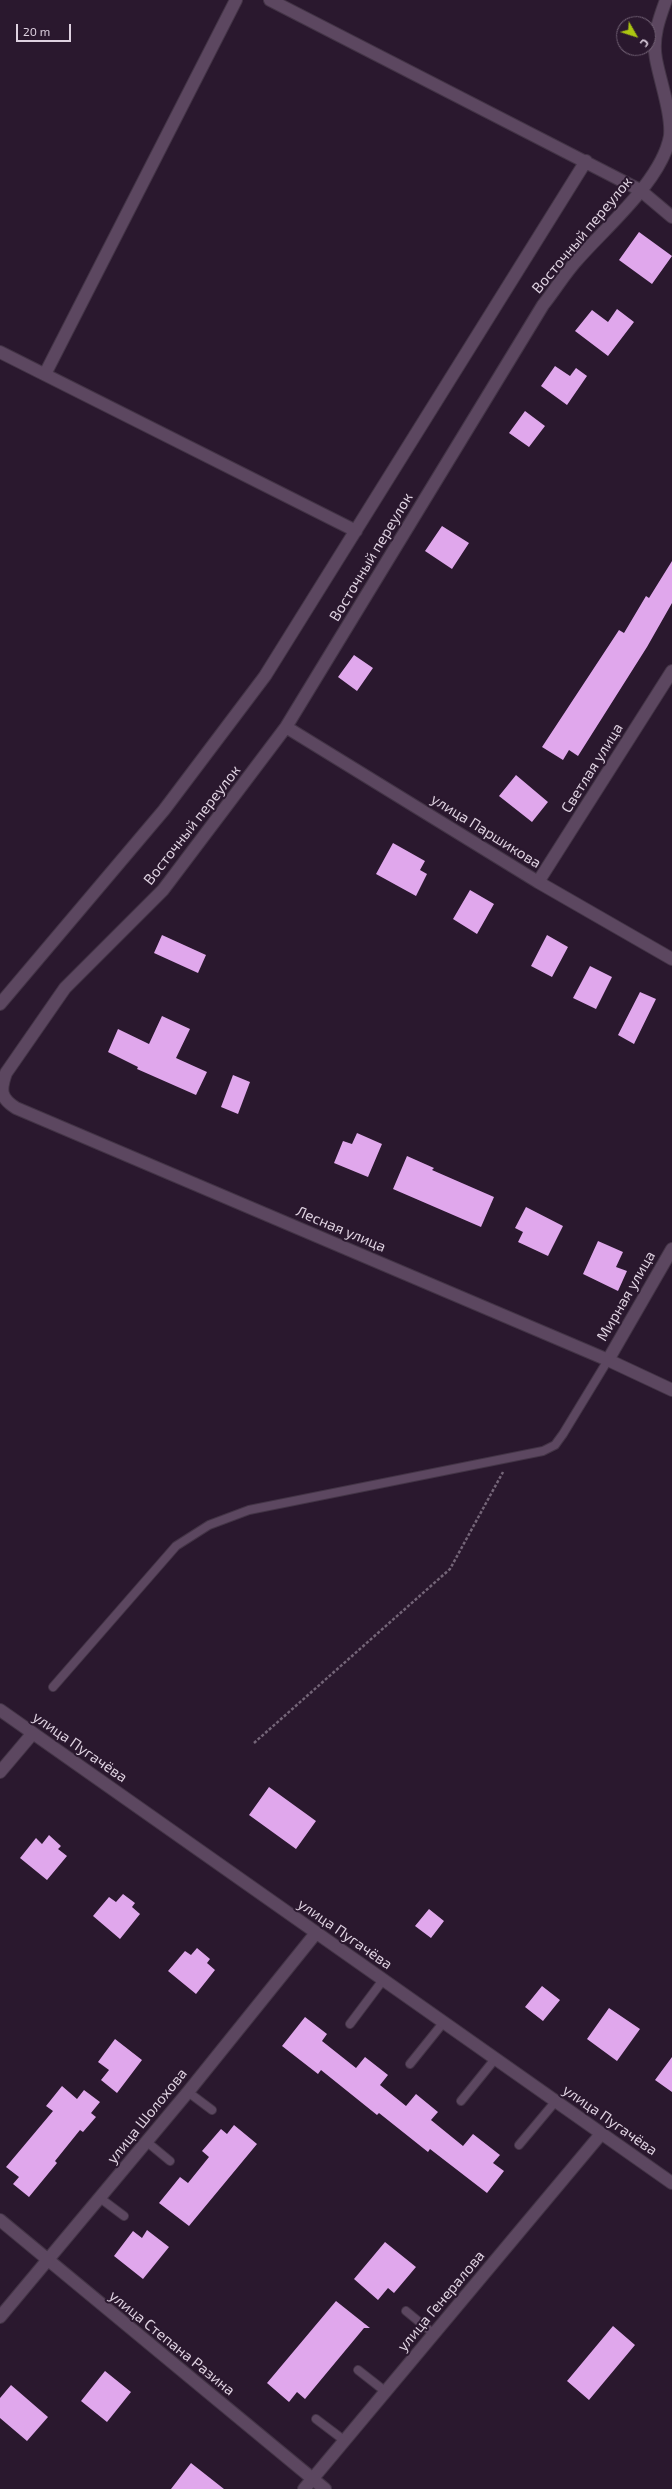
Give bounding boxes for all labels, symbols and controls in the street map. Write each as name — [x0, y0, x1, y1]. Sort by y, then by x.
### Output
scale bar — [18, 16, 73, 42]
north arrow — [616, 16, 656, 56]
text: 20 m — [23, 24, 50, 38]
text: С — [638, 37, 652, 50]
street label: Восточный переулок — [528, 173, 636, 297]
street label: Восточный переулок — [325, 489, 417, 625]
street label: Светлая улица — [557, 720, 627, 816]
street label: Восточный переулок — [140, 762, 244, 888]
street label: улица Паршикова — [428, 790, 544, 872]
street label: Лесная улица — [293, 1202, 389, 1256]
street label: Мирная улица — [593, 1248, 659, 1344]
street label: улица Пугачёва — [29, 1708, 131, 1786]
street label: улица Пугачёва — [294, 1895, 396, 1973]
street label: улица Шолохова — [103, 2065, 191, 2167]
street label: улица Пугачёва — [559, 2081, 661, 2159]
street label: улица Генералова — [394, 2247, 488, 2355]
street label: улица Степана Разина — [105, 2287, 239, 2399]

